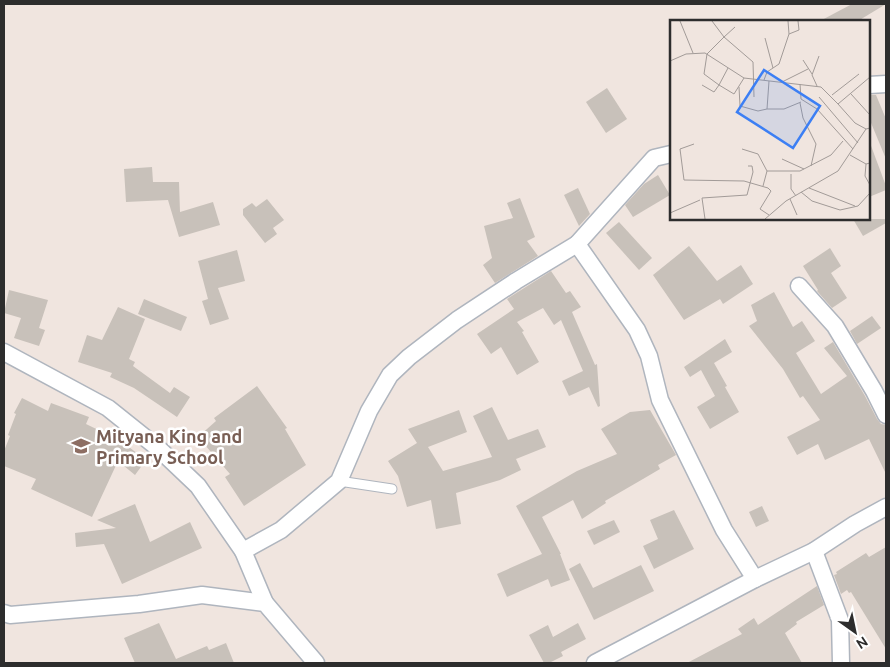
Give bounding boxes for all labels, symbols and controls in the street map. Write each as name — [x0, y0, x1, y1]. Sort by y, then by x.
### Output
inset map — [670, 20, 870, 220]
place label: Mityana King and Primary School — [96, 426, 242, 467]
school or university icon: Mityana King and Primary School — [70, 435, 92, 457]
north arrow — [830, 607, 880, 657]
text: N — [853, 633, 871, 652]

